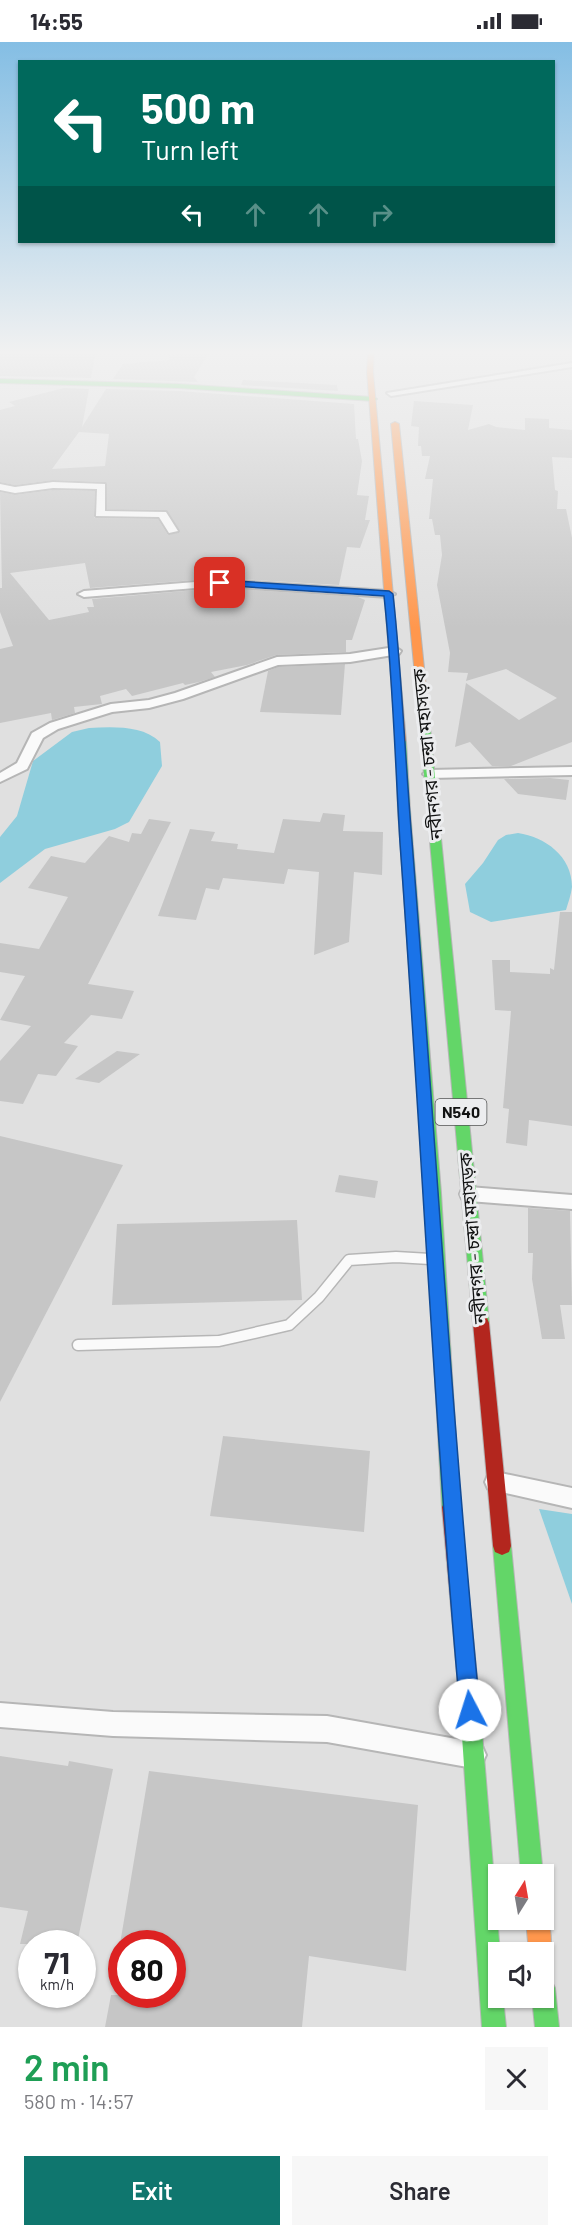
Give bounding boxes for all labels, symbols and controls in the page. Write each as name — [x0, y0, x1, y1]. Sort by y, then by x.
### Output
text: 14:55 — [30, 8, 83, 34]
text: 500 m — [141, 82, 255, 132]
icon: left — [42, 84, 120, 162]
text: Turn left — [141, 133, 239, 165]
icon: left — [176, 198, 209, 231]
icon: ahead — [239, 198, 272, 231]
icon: ahead — [302, 198, 335, 231]
icon: right — [365, 198, 398, 231]
pin — [194, 557, 245, 608]
icon: arrive — [203, 566, 236, 599]
street label: নবীনগর - চন্দ্রা মহাসড়ক — [407, 667, 447, 842]
road number: N540 — [436, 1099, 486, 1125]
street label: নবীনগর - চন্দ্রা মহাসড়ক — [454, 1151, 491, 1325]
position arrow — [438, 1678, 502, 1742]
north arrow — [488, 1864, 554, 1930]
map controls — [488, 1864, 554, 2008]
speed limit sign: 80 — [108, 1930, 186, 2008]
button: sound — [488, 1942, 554, 2008]
text: 71 — [44, 1944, 70, 1980]
text: km/h — [40, 1975, 74, 1993]
text: 2 min — [24, 2045, 110, 2088]
button: close — [485, 2047, 548, 2110]
text: 580 m · 14:57 — [24, 2089, 133, 2113]
button: Exit — [24, 2156, 280, 2225]
button: Share — [292, 2156, 548, 2225]

